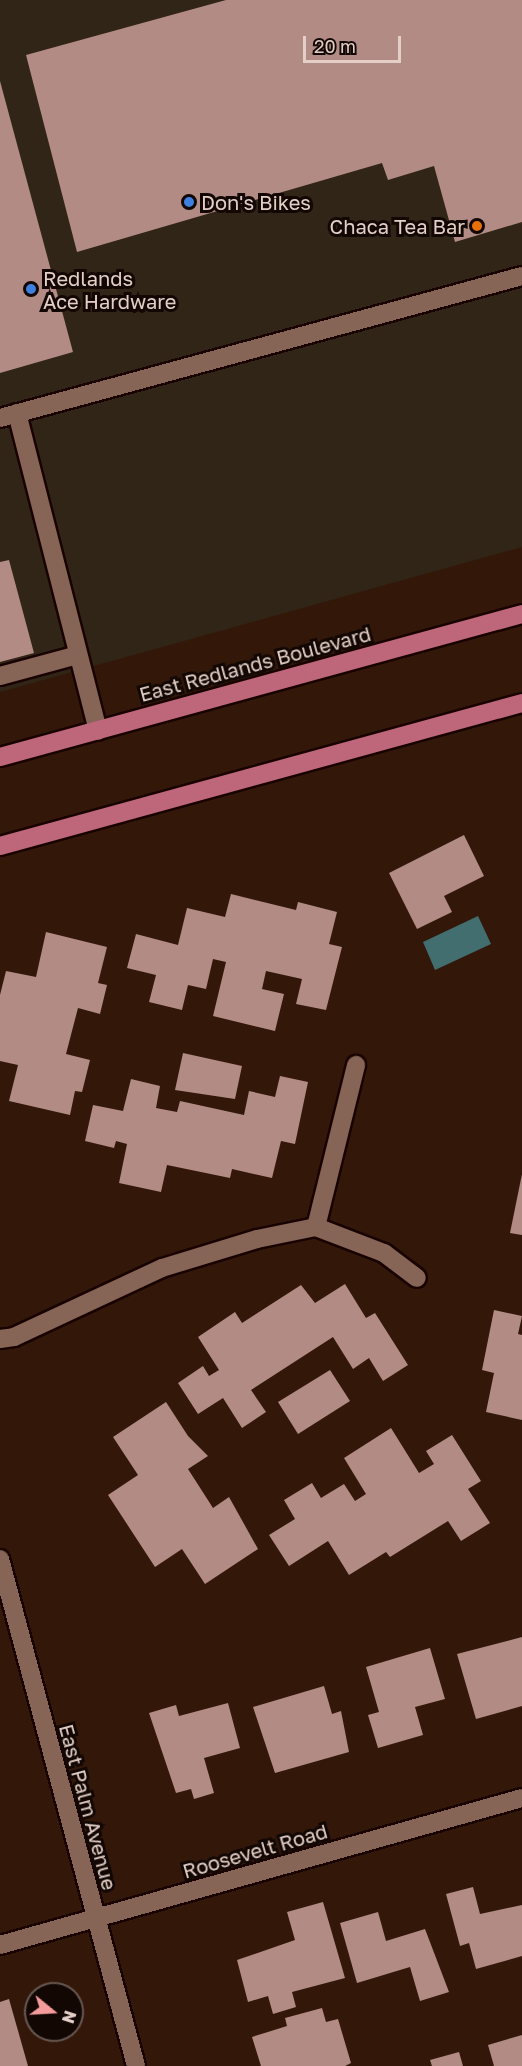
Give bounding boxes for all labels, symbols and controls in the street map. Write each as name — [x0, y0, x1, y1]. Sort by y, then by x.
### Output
scale bar — [306, 24, 404, 62]
text: 20 m — [314, 35, 356, 57]
place label: Don's Bikes — [201, 190, 311, 214]
marker: Don's Bikes — [182, 195, 196, 209]
place label: Chaca Tea Bar — [330, 214, 465, 238]
marker: Chaca Tea Bar — [470, 219, 484, 233]
place label: Redlands Ace Hardware — [43, 266, 176, 313]
marker: Redlands Ace Hardware — [24, 282, 38, 296]
street label: East Redlands Boulevard — [137, 622, 373, 706]
street label: East Palm Avenue — [54, 1721, 122, 1893]
street label: Roosevelt Road — [180, 1819, 330, 1883]
north arrow — [24, 1982, 84, 2042]
text: N — [58, 2008, 81, 2026]

